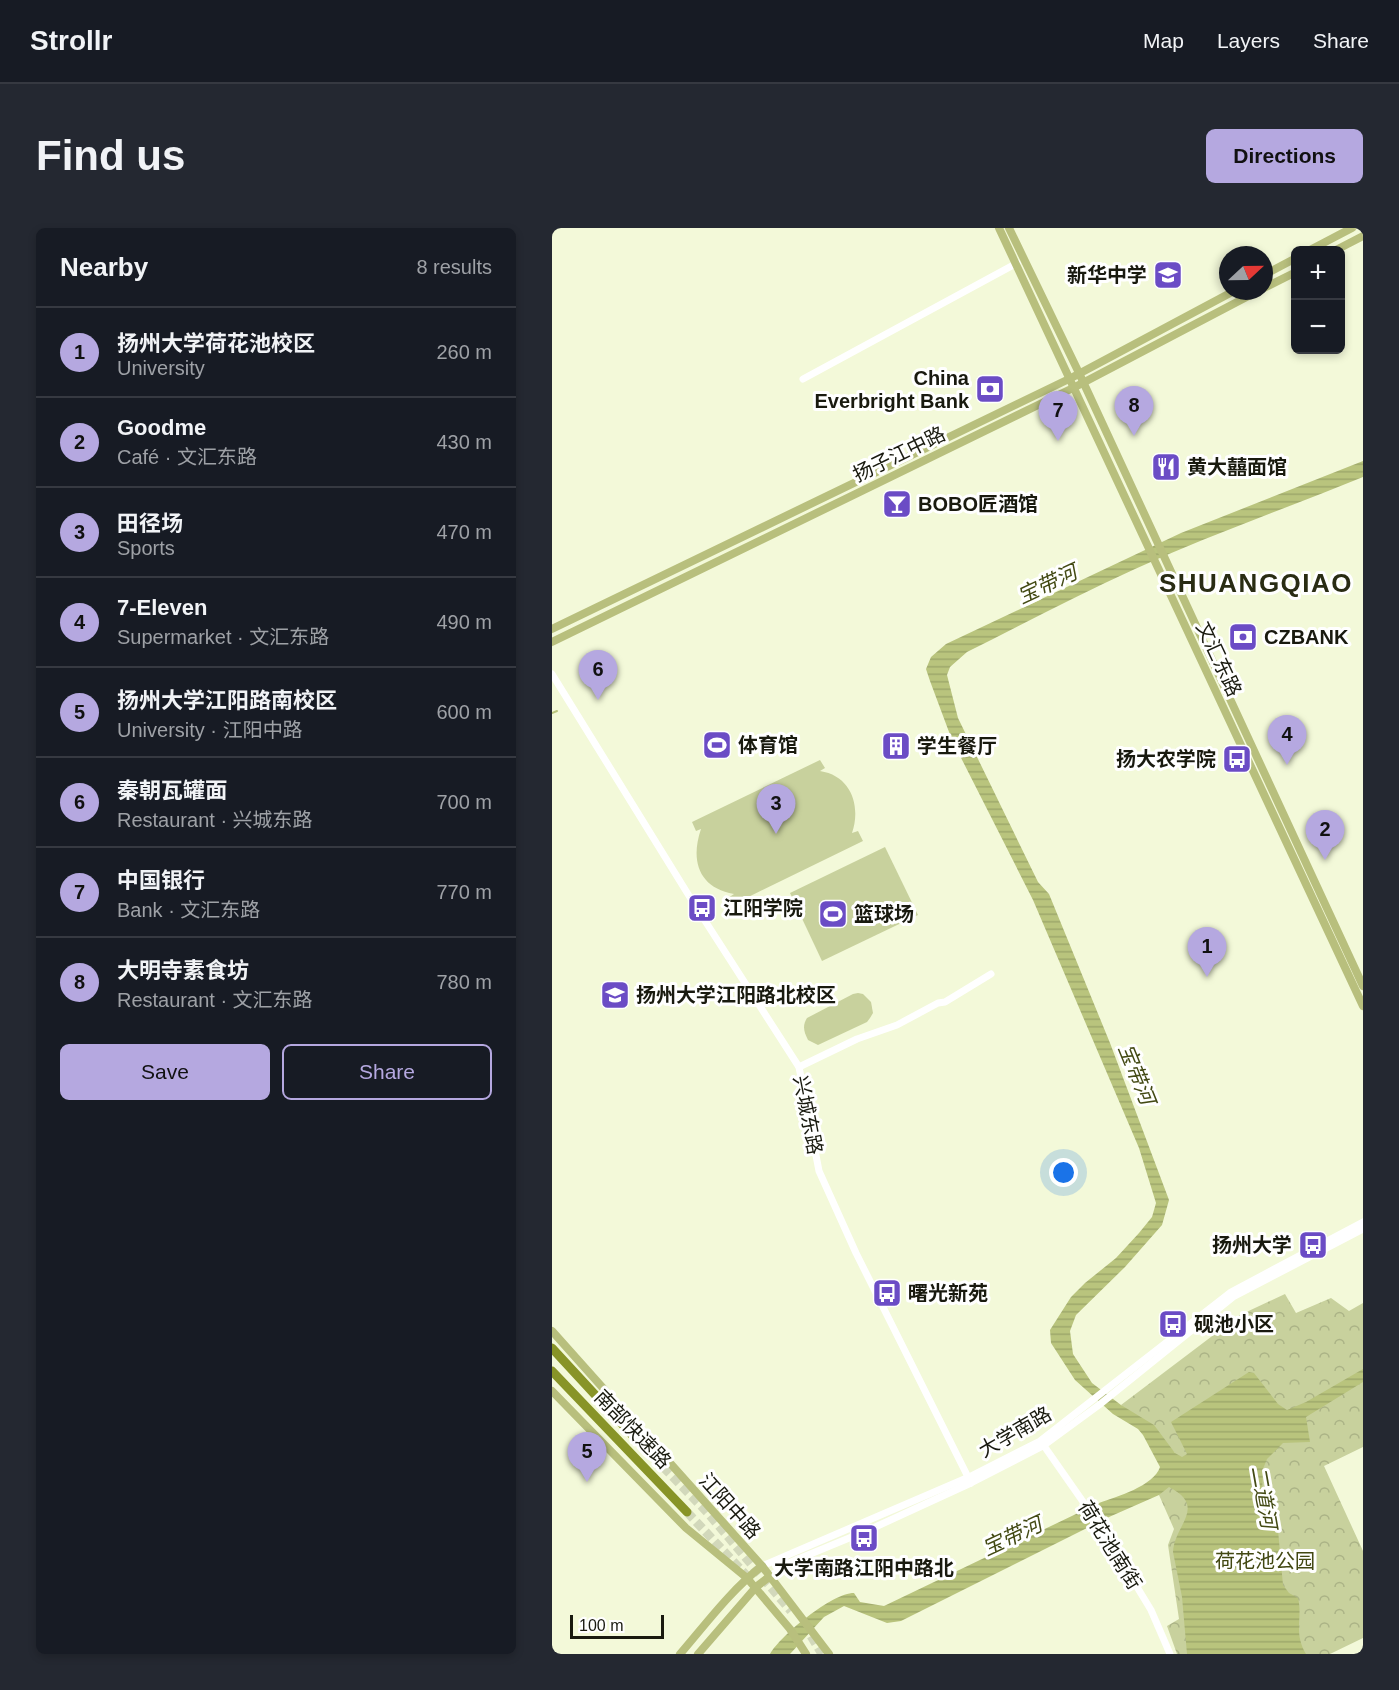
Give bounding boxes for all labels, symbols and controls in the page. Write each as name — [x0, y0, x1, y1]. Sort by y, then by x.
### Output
text: Strollr — [30, 25, 112, 56]
text: Map — [1143, 29, 1184, 52]
text: Layers — [1217, 29, 1280, 52]
text: Share — [1313, 29, 1369, 52]
button: Directions — [1206, 129, 1363, 183]
text: Find us — [36, 132, 185, 179]
north arrow — [1219, 246, 1273, 300]
map controls — [1291, 246, 1345, 354]
button: + — [1291, 246, 1345, 300]
text: Nearby — [60, 252, 148, 282]
text: 8 results — [416, 256, 492, 278]
school or university icon: 新华中学 — [1152, 259, 1184, 291]
place label: 新华中学 — [1067, 264, 1147, 286]
button: − — [1291, 300, 1345, 354]
text: 扬州大学荷花池校区 — [117, 331, 315, 356]
text: 1 — [74, 341, 85, 363]
text: 260 m — [436, 341, 492, 363]
text: University — [117, 357, 205, 379]
place label: China Everbright Bank — [815, 367, 970, 412]
bank icon: China Everbright Bank — [974, 373, 1006, 405]
pin: 8 — [1114, 386, 1154, 436]
pin: 7 — [1038, 392, 1078, 441]
text: Goodme — [117, 415, 206, 440]
street label: 扬子江中路 — [849, 422, 949, 486]
text: 2 — [74, 431, 85, 453]
text: 430 m — [436, 431, 492, 453]
text: Café · 文汇东路 — [117, 446, 257, 468]
restaurant icon: 黄大囍面馆 — [1150, 451, 1182, 483]
place label: 黄大囍面馆 — [1187, 456, 1287, 478]
bar icon: BOBO匠酒馆 — [881, 488, 913, 520]
place label: BOBO匠酒馆 — [918, 493, 1038, 515]
text: 田径场 — [117, 511, 183, 536]
text: 3 — [74, 521, 85, 543]
text: 470 m — [436, 521, 492, 543]
text: Sports — [117, 537, 175, 559]
water label: 宝带河 — [1014, 559, 1084, 608]
district label: SHUANGQIAO — [1159, 568, 1353, 598]
text: 7-Eleven — [117, 595, 208, 620]
text: 4 — [74, 611, 85, 633]
text: 490 m — [436, 611, 492, 633]
street label: 文汇东路 — [1192, 618, 1246, 700]
bank icon: CZBANK — [1227, 621, 1259, 653]
text: Supermarket · 文汇东路 — [117, 626, 329, 648]
place label: CZBANK — [1264, 626, 1349, 648]
pin: 6 — [578, 650, 618, 700]
text: 扬州大学江阳路南校区 — [117, 688, 337, 713]
text: 5 — [74, 701, 85, 723]
text: 600 m — [436, 701, 492, 723]
pin: 4 — [1268, 716, 1306, 765]
text: University · 江阳中路 — [117, 719, 303, 741]
sports icon: 体育馆 — [701, 729, 733, 761]
building icon: 学生餐厅 — [880, 730, 912, 762]
place label: 体育馆 — [738, 734, 798, 756]
place label: 学生餐厅 — [917, 735, 997, 757]
bus stop icon: 扬大农学院 — [1221, 743, 1253, 775]
place label: 扬大农学院 — [1116, 748, 1216, 770]
text: 秦朝瓦罐面 — [117, 778, 227, 803]
pin: 3 — [756, 784, 796, 834]
text: 6 — [74, 791, 85, 813]
text: 700 m — [436, 791, 492, 813]
text: Restaurant · 兴城东路 — [117, 809, 313, 831]
pin: 2 — [1306, 810, 1344, 860]
text: 中国银行 — [117, 868, 205, 893]
text: 7 — [74, 881, 85, 903]
text: 770 m — [436, 881, 492, 903]
bus stop icon: 江阳学院 — [686, 892, 718, 924]
place label: 江阳学院 — [723, 897, 803, 919]
sports icon: 篮球场 — [817, 898, 849, 930]
text: Bank · 文汇东路 — [117, 899, 260, 921]
place label: 篮球场 — [854, 903, 914, 925]
pin: 1 — [1188, 928, 1226, 977]
text: 大明寺素食坊 — [117, 958, 249, 983]
text: 8 — [74, 971, 85, 993]
text: 780 m — [436, 971, 492, 993]
school or university icon: 扬州大学江阳路北校区 — [599, 979, 631, 1011]
place label: 扬州大学江阳路北校区 — [636, 984, 836, 1006]
text: Restaurant · 文汇东路 — [117, 989, 313, 1011]
water label: 宝带河 — [1115, 1040, 1161, 1111]
button: Save — [60, 1044, 270, 1100]
button: Share — [282, 1044, 492, 1100]
street label: 兴城东路 — [790, 1074, 826, 1156]
your location — [1049, 1158, 1078, 1187]
bus stop icon: 扬州大学 — [1297, 1229, 1329, 1261]
place label: 扬州大学 — [1212, 1234, 1292, 1256]
bus stop icon: 曙光新苑 — [871, 1277, 903, 1309]
place label: 曙光新苑 — [908, 1282, 988, 1304]
bus stop icon: 砚池小区 — [1157, 1308, 1189, 1340]
place label: 砚池小区 — [1194, 1313, 1274, 1335]
street label: 南部快速路 — [590, 1385, 676, 1473]
street label: 大学南路 — [975, 1402, 1055, 1462]
pin: 5 — [567, 1432, 606, 1482]
water label: 二道河 — [1247, 1464, 1281, 1534]
street label: 江阳中路 — [695, 1469, 765, 1543]
street label: 荷花池南街 — [1074, 1497, 1146, 1593]
water label: 宝带河 — [979, 1511, 1049, 1560]
bus stop icon: 大学南路江阳中路北 — [848, 1522, 880, 1554]
park label: 荷花池公园 — [1215, 1550, 1315, 1572]
place label: 大学南路江阳中路北 — [774, 1557, 954, 1579]
scale bar — [570, 1612, 664, 1640]
text: 100 m — [579, 1617, 623, 1634]

